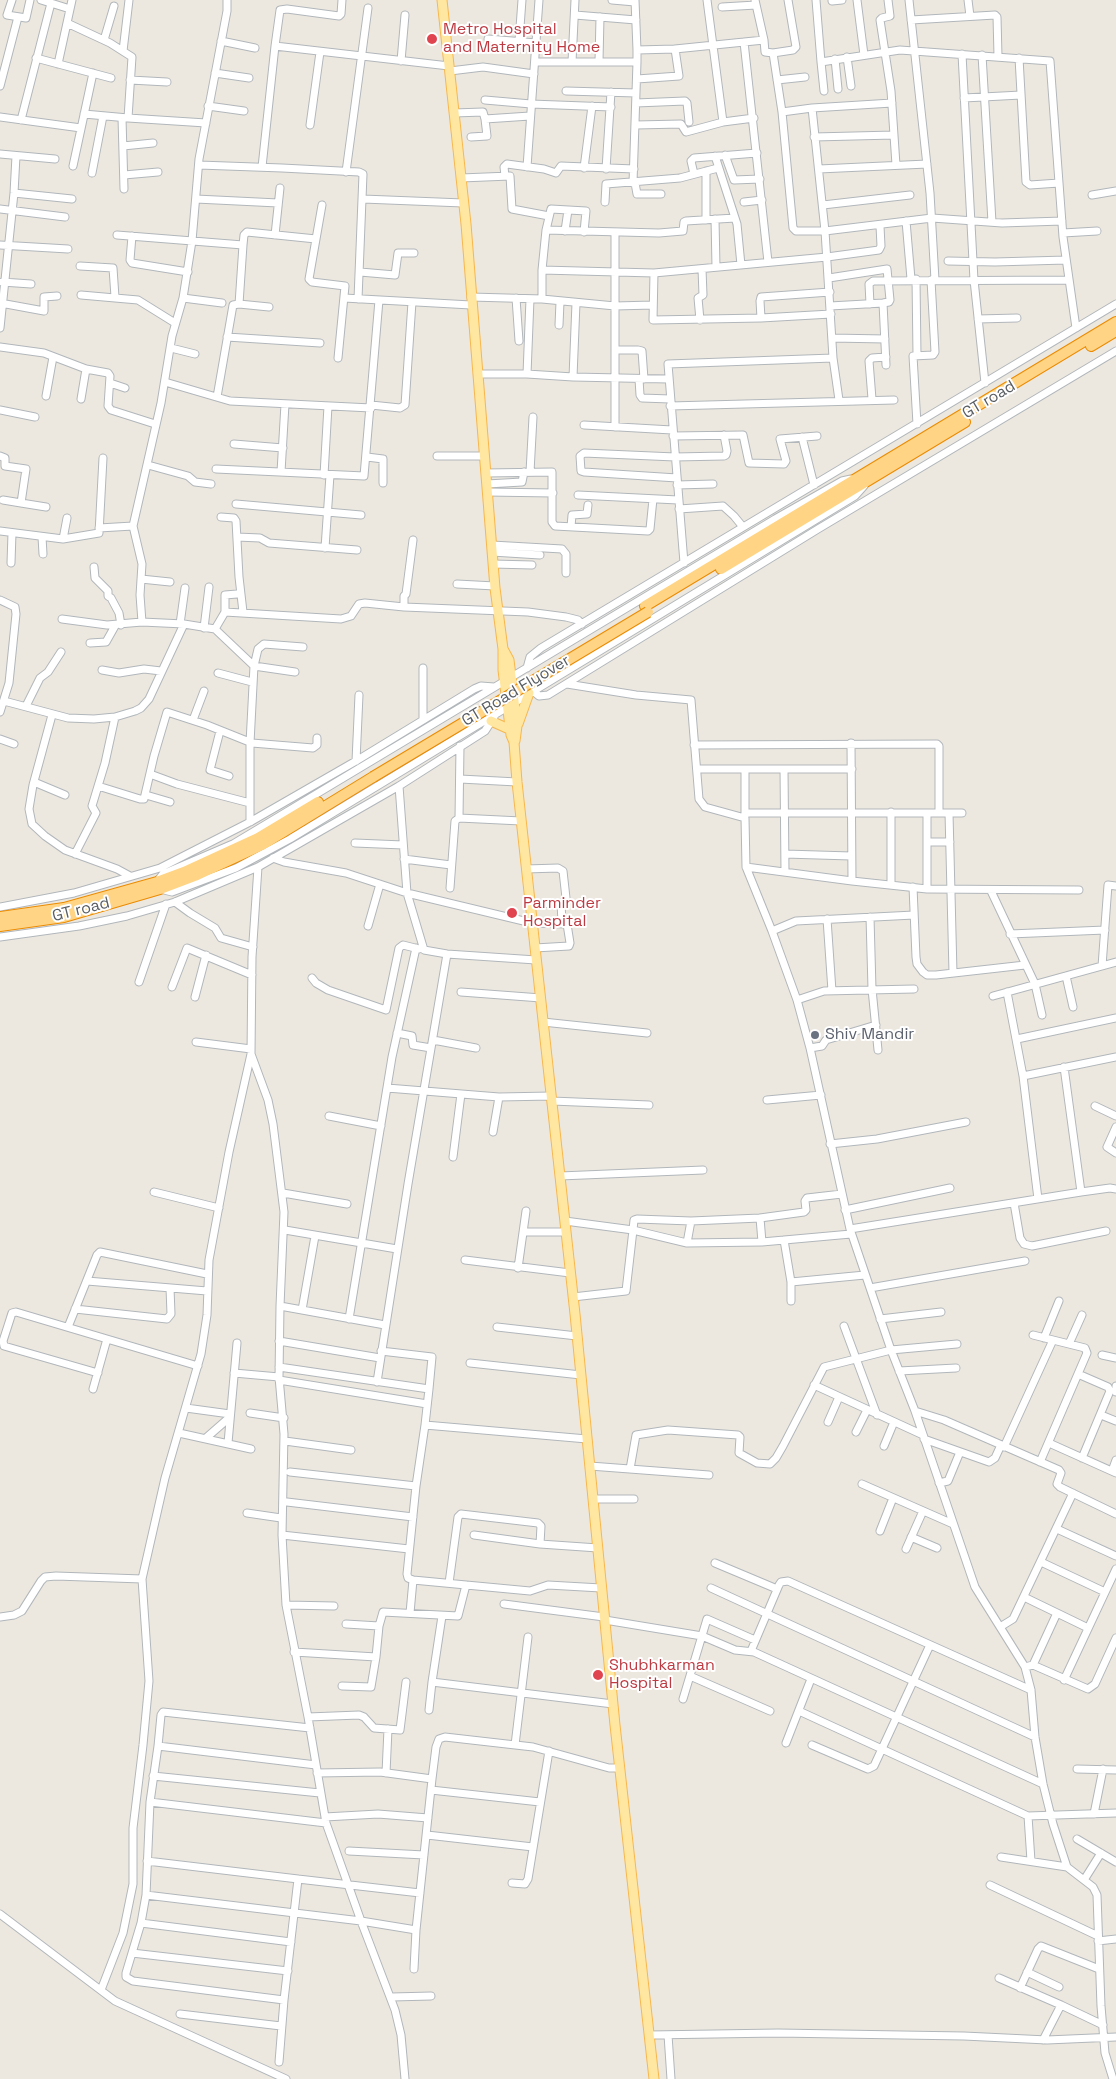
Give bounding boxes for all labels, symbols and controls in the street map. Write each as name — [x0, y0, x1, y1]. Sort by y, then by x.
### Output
place label: Metro Hospital and Maternity Home — [443, 20, 600, 58]
marker: Metro Hospital and Maternity Home — [425, 32, 439, 46]
street label: GT road — [959, 377, 1019, 423]
street label: GT Road Flyover — [458, 651, 574, 731]
street label: GT road — [50, 894, 112, 926]
place label: Parminder Hospital — [523, 894, 601, 932]
marker: Parminder Hospital — [505, 906, 519, 920]
place label: Shiv Mandir — [825, 1025, 914, 1045]
marker: Shiv Mandir — [809, 1029, 821, 1041]
place label: Shubhkarman Hospital — [609, 1656, 715, 1694]
marker: Shubhkarman Hospital — [591, 1668, 605, 1682]

